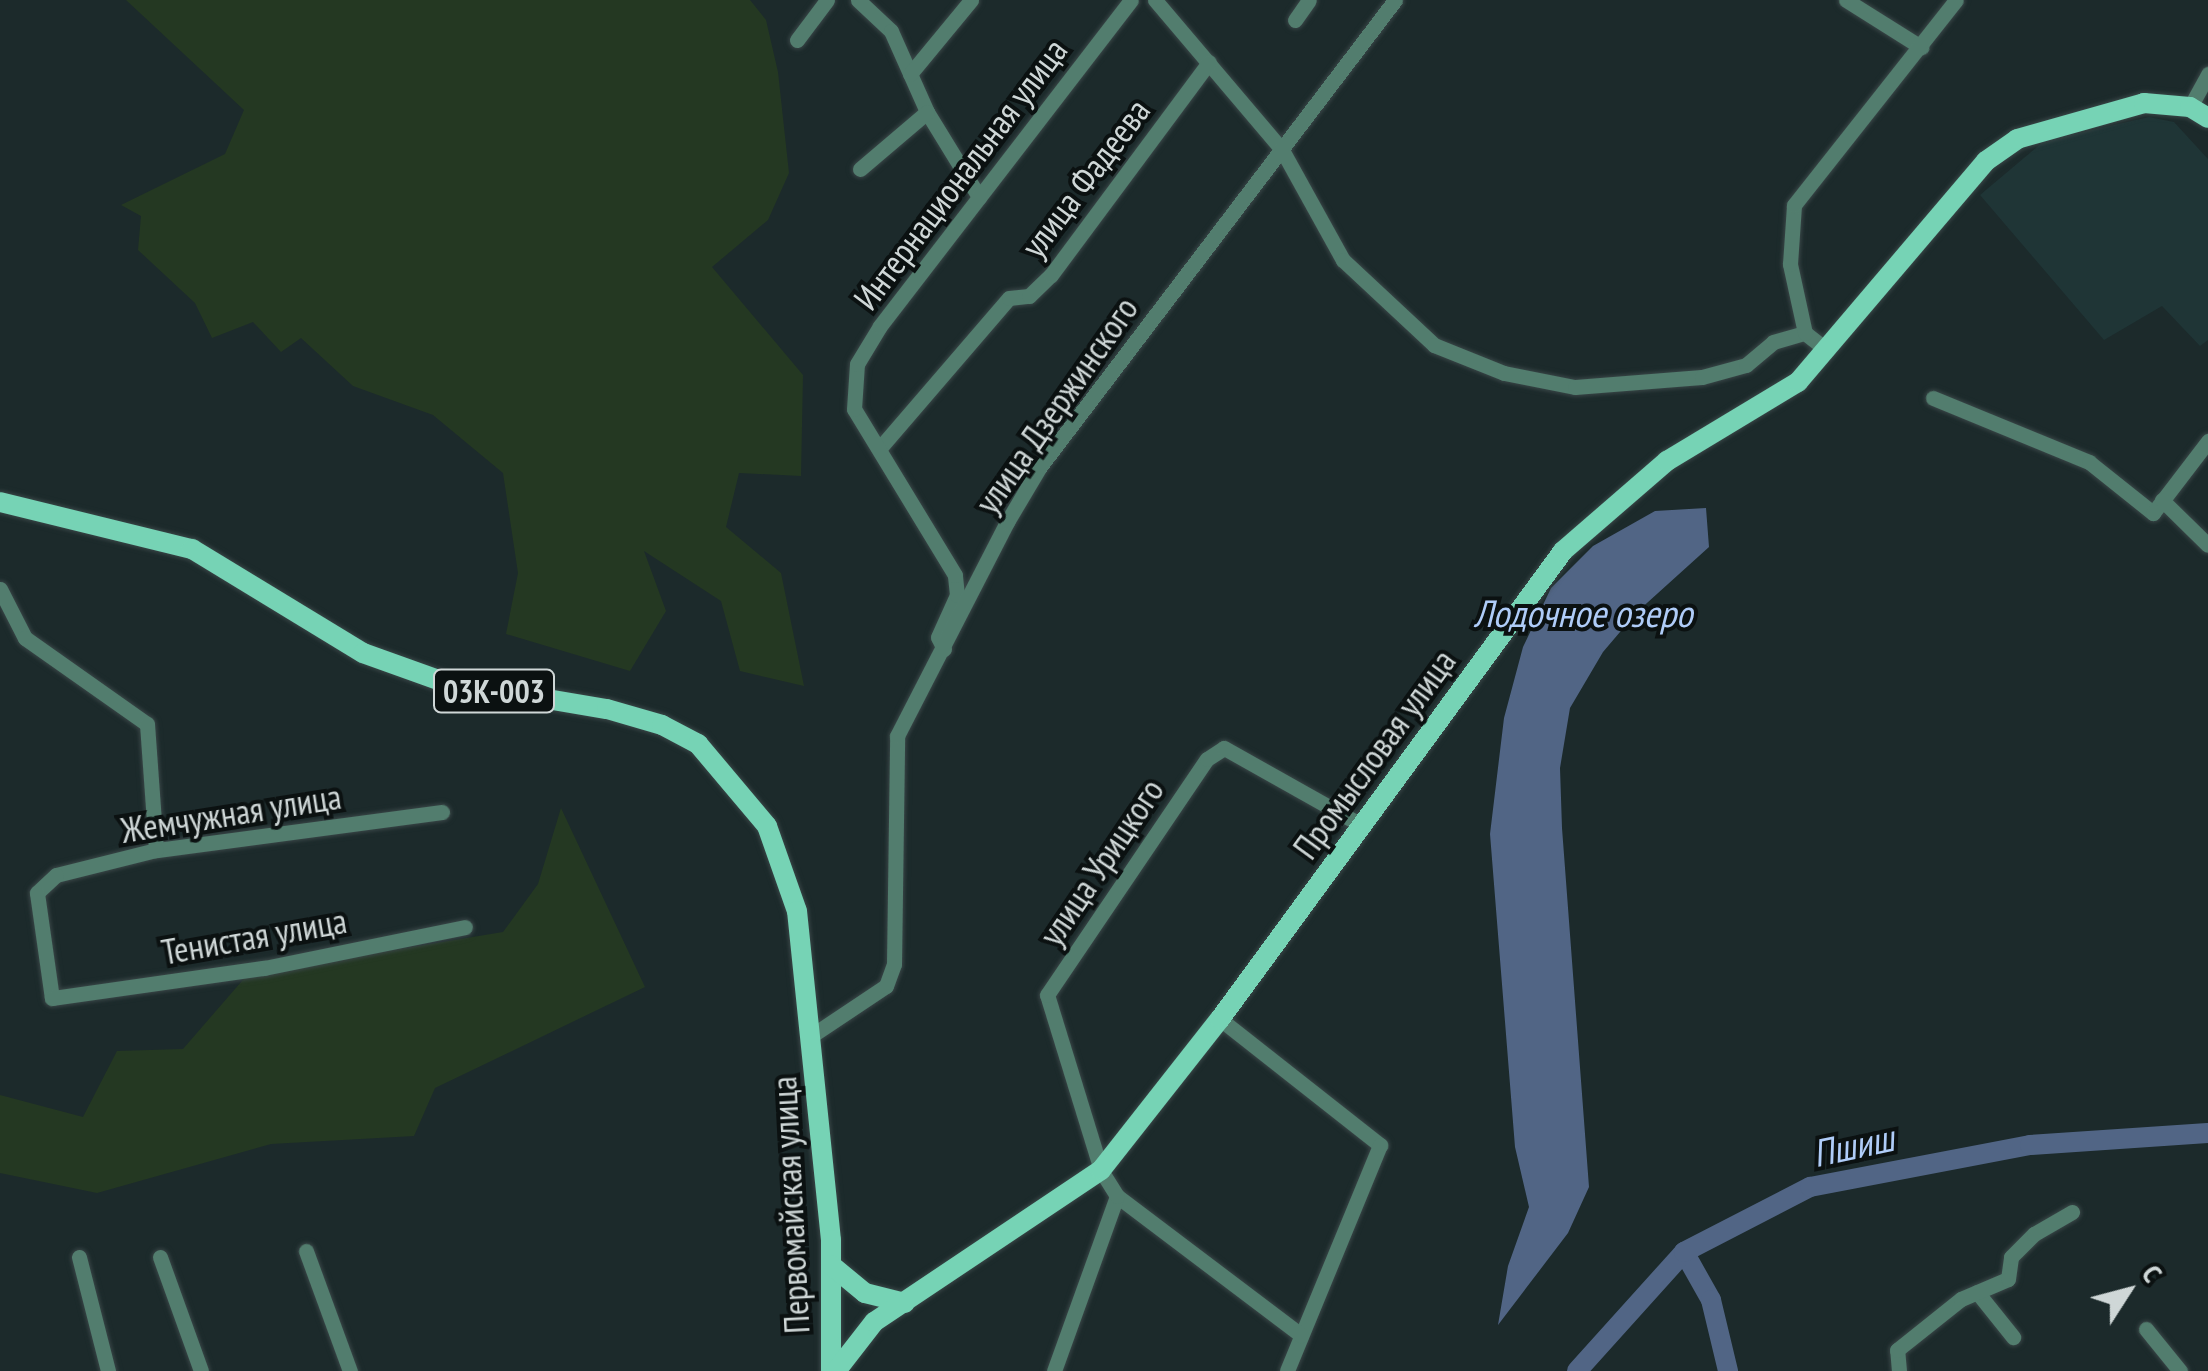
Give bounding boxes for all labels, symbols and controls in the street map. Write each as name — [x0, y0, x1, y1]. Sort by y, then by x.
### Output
street label: Интернациональная улица — [844, 30, 1076, 318]
street label: улица Фадеева — [1012, 91, 1158, 265]
street label: улица Дзержинского — [966, 288, 1146, 522]
water label: Лодочное озеро — [1474, 590, 1692, 636]
street label: Промысловая улица — [1284, 641, 1464, 867]
road number: 03К-003 — [432, 664, 556, 718]
street label: улица Урицкого — [1030, 770, 1172, 954]
street label: Жемчужная улица — [118, 775, 344, 851]
street label: Тенистая улица — [158, 899, 350, 973]
street label: Первомайская улица — [762, 1075, 818, 1335]
water label: Пшиш — [1808, 1114, 1898, 1176]
north arrow — [2078, 1241, 2178, 1341]
text: С — [2134, 1257, 2171, 1289]

